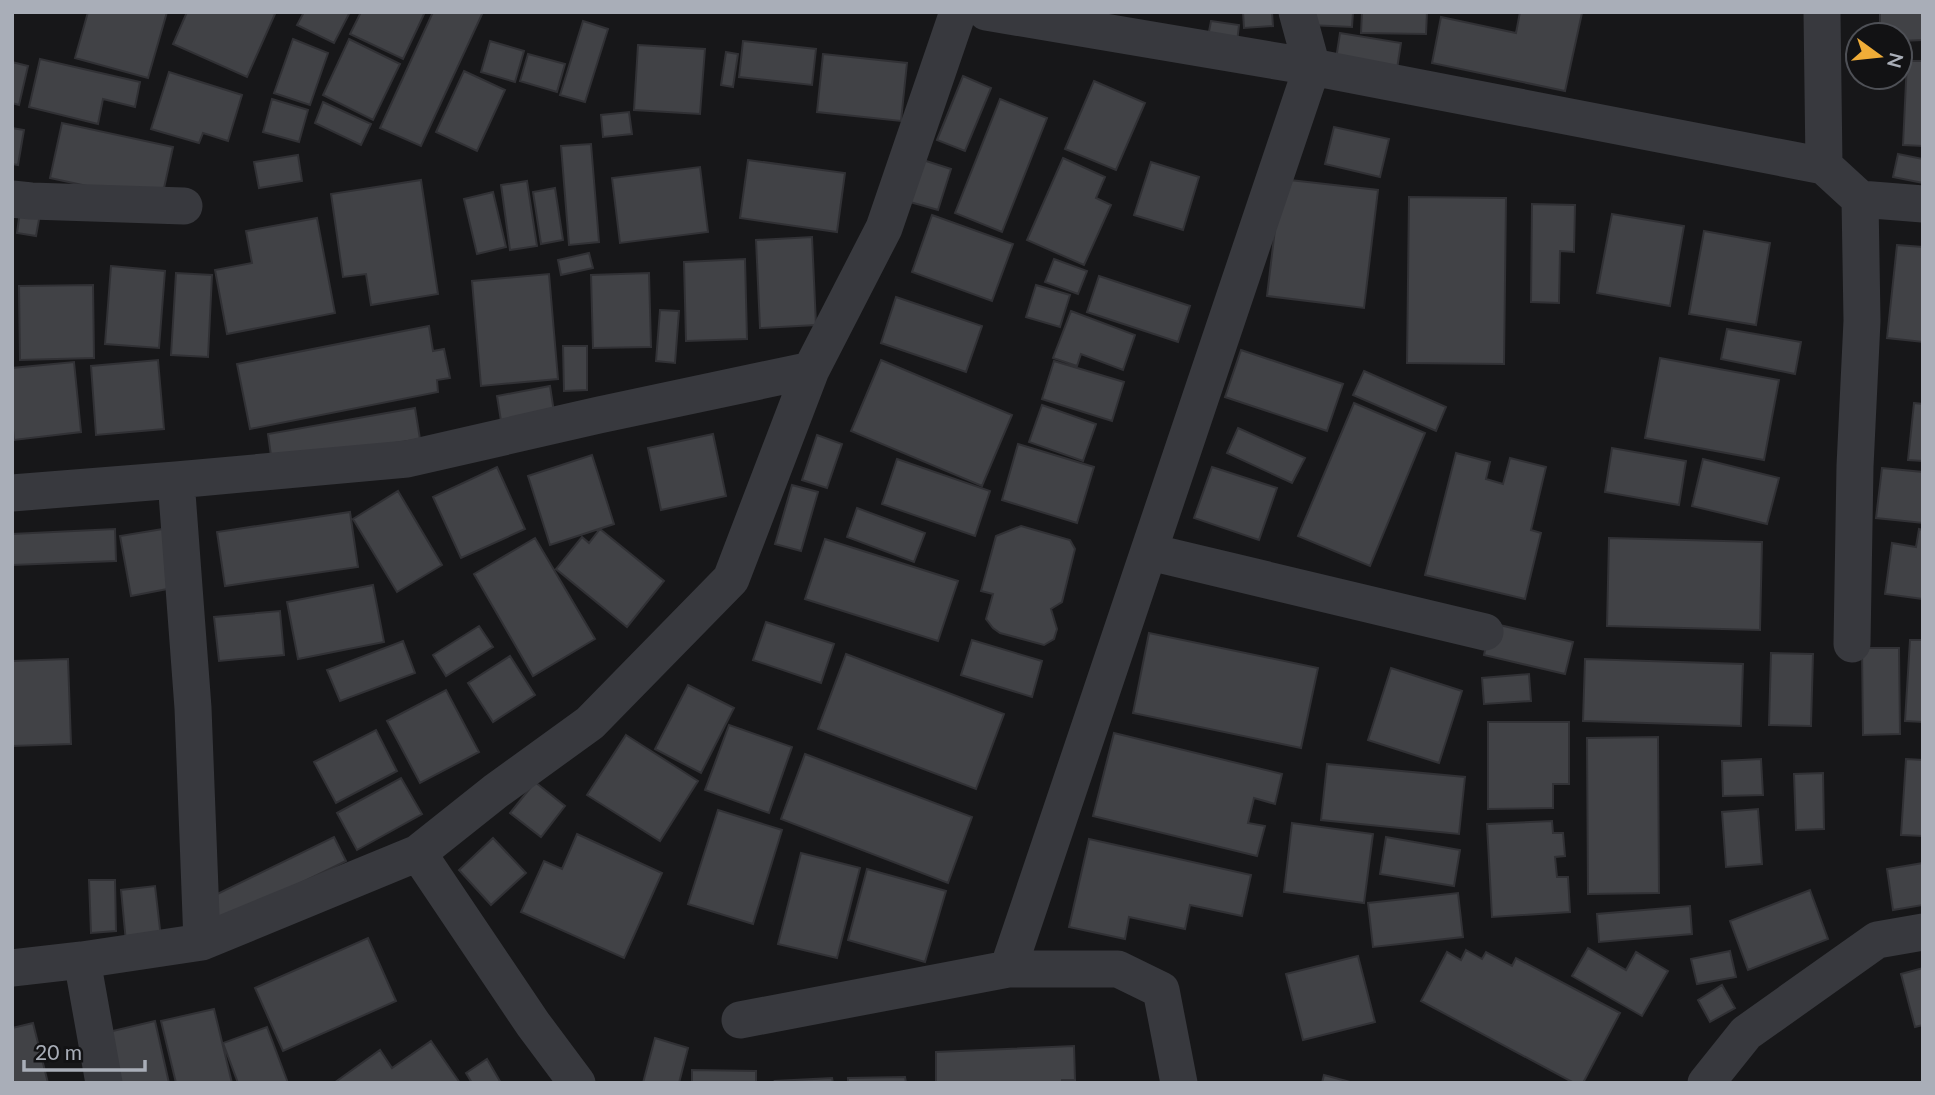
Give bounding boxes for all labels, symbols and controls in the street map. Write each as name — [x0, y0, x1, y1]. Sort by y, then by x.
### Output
north arrow — [1844, 21, 1914, 91]
text: N — [1883, 50, 1909, 71]
scale bar — [24, 1028, 145, 1072]
text: 20 m — [35, 1039, 82, 1064]

